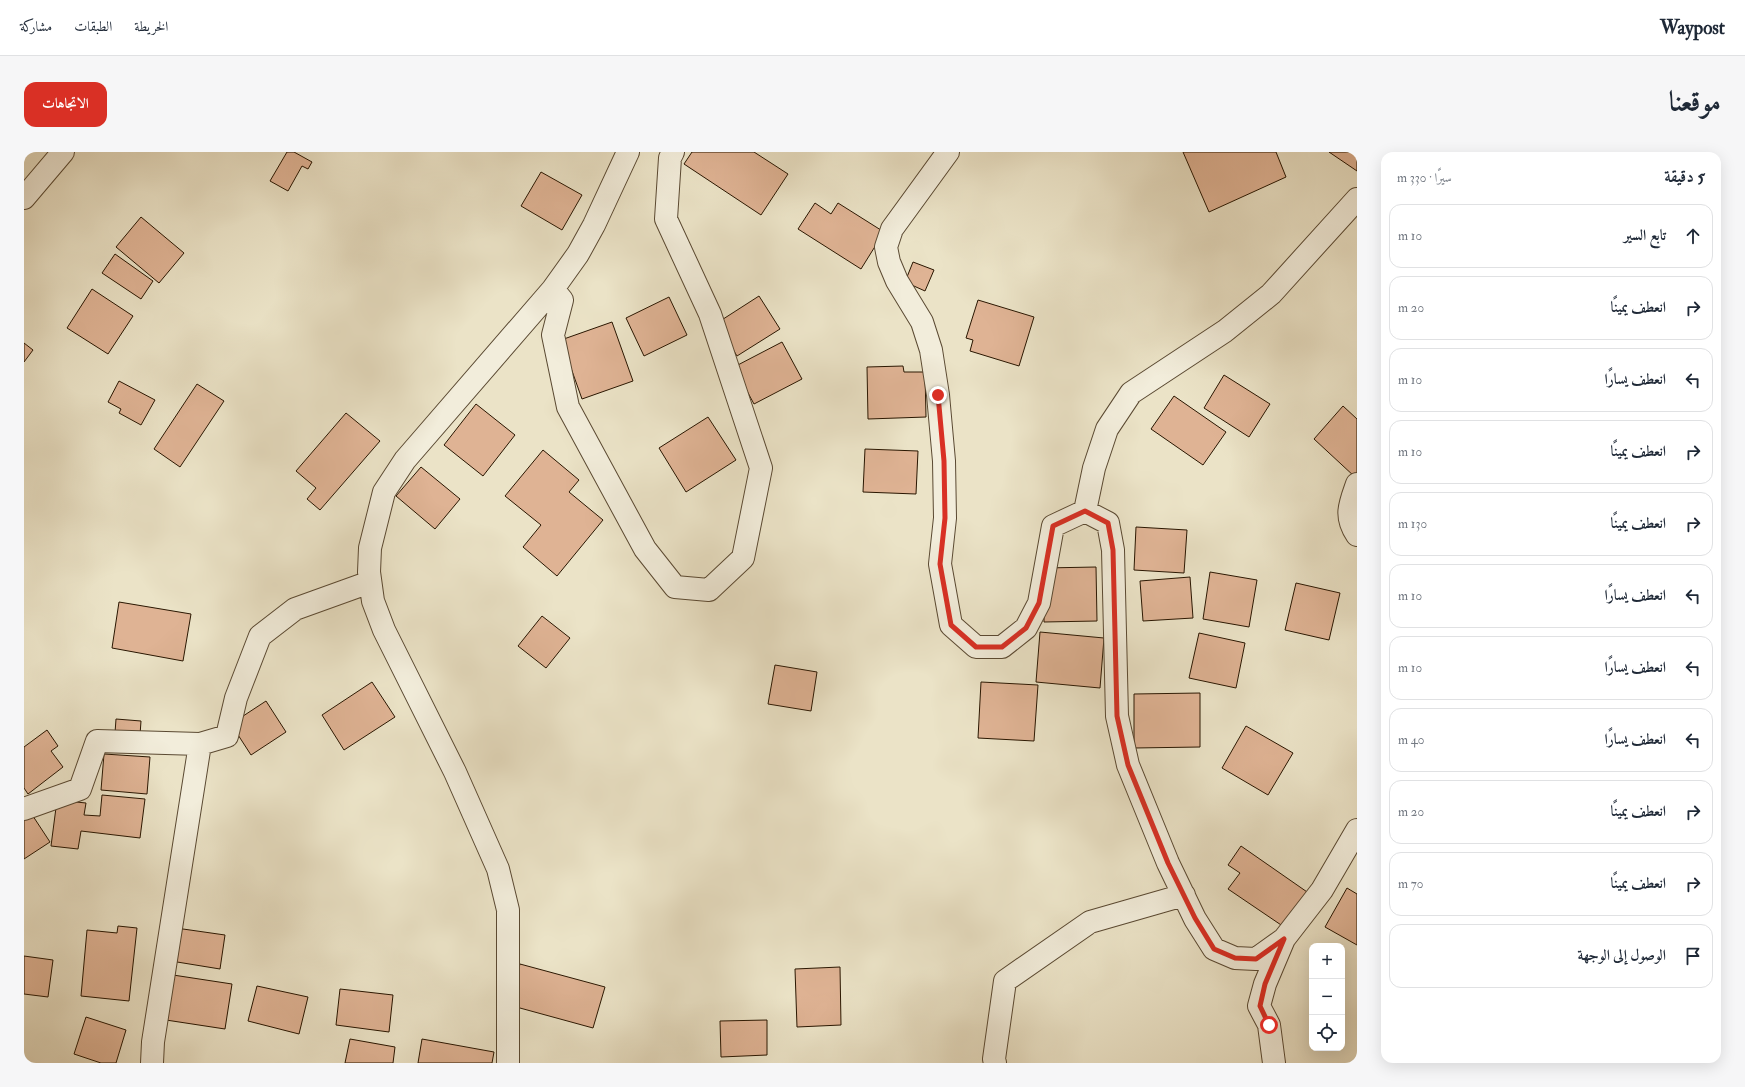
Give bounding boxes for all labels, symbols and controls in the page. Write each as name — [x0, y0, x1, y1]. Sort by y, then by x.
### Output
text: Waypost — [1660, 16, 1725, 40]
text: مشاركة — [20, 18, 52, 35]
text: الطبقات — [74, 18, 112, 35]
text: الخريطة — [134, 18, 168, 35]
button: الاتجاهات — [24, 82, 107, 127]
text: موقعنا — [1669, 85, 1721, 120]
text: 5 دقيقة — [1664, 166, 1705, 187]
text: سيرًا · 330 m — [1397, 170, 1452, 186]
icon: ahead — [1682, 225, 1704, 247]
text: تابع السير — [1624, 226, 1666, 245]
text: 10 m — [1398, 228, 1422, 244]
icon: right — [1682, 297, 1704, 319]
text: انعطف يمينًا — [1611, 298, 1666, 317]
text: 20 m — [1398, 300, 1424, 316]
icon: left — [1682, 369, 1704, 391]
text: انعطف يسارًا — [1605, 370, 1666, 389]
text: 10 m — [1398, 372, 1422, 388]
route end — [929, 386, 947, 404]
icon: right — [1682, 441, 1704, 463]
text: انعطف يمينًا — [1611, 442, 1666, 461]
text: 10 m — [1398, 444, 1422, 460]
icon: right — [1682, 513, 1704, 535]
text: انعطف يمينًا — [1611, 514, 1666, 533]
text: 130 m — [1398, 516, 1427, 532]
icon: left — [1682, 585, 1704, 607]
text: انعطف يسارًا — [1605, 586, 1666, 605]
text: 10 m — [1398, 588, 1422, 604]
icon: left — [1682, 657, 1704, 679]
text: انعطف يسارًا — [1605, 658, 1666, 677]
text: 10 m — [1398, 660, 1422, 676]
icon: left — [1682, 729, 1704, 751]
text: انعطف يسارًا — [1605, 730, 1666, 749]
text: 40 m — [1398, 732, 1425, 748]
icon: right — [1682, 801, 1704, 823]
text: انعطف يمينًا — [1611, 802, 1666, 821]
text: 20 m — [1398, 804, 1424, 820]
icon: right — [1682, 873, 1704, 895]
text: انعطف يمينًا — [1611, 874, 1666, 893]
text: 70 m — [1398, 876, 1423, 892]
map controls — [1309, 943, 1345, 1051]
button: + — [1309, 943, 1345, 979]
icon: arrive — [1682, 945, 1704, 967]
text: الوصول إلى الوجهة — [1578, 946, 1666, 965]
button: − — [1309, 979, 1345, 1015]
button: locate — [1309, 1015, 1345, 1051]
route start — [1260, 1016, 1278, 1034]

